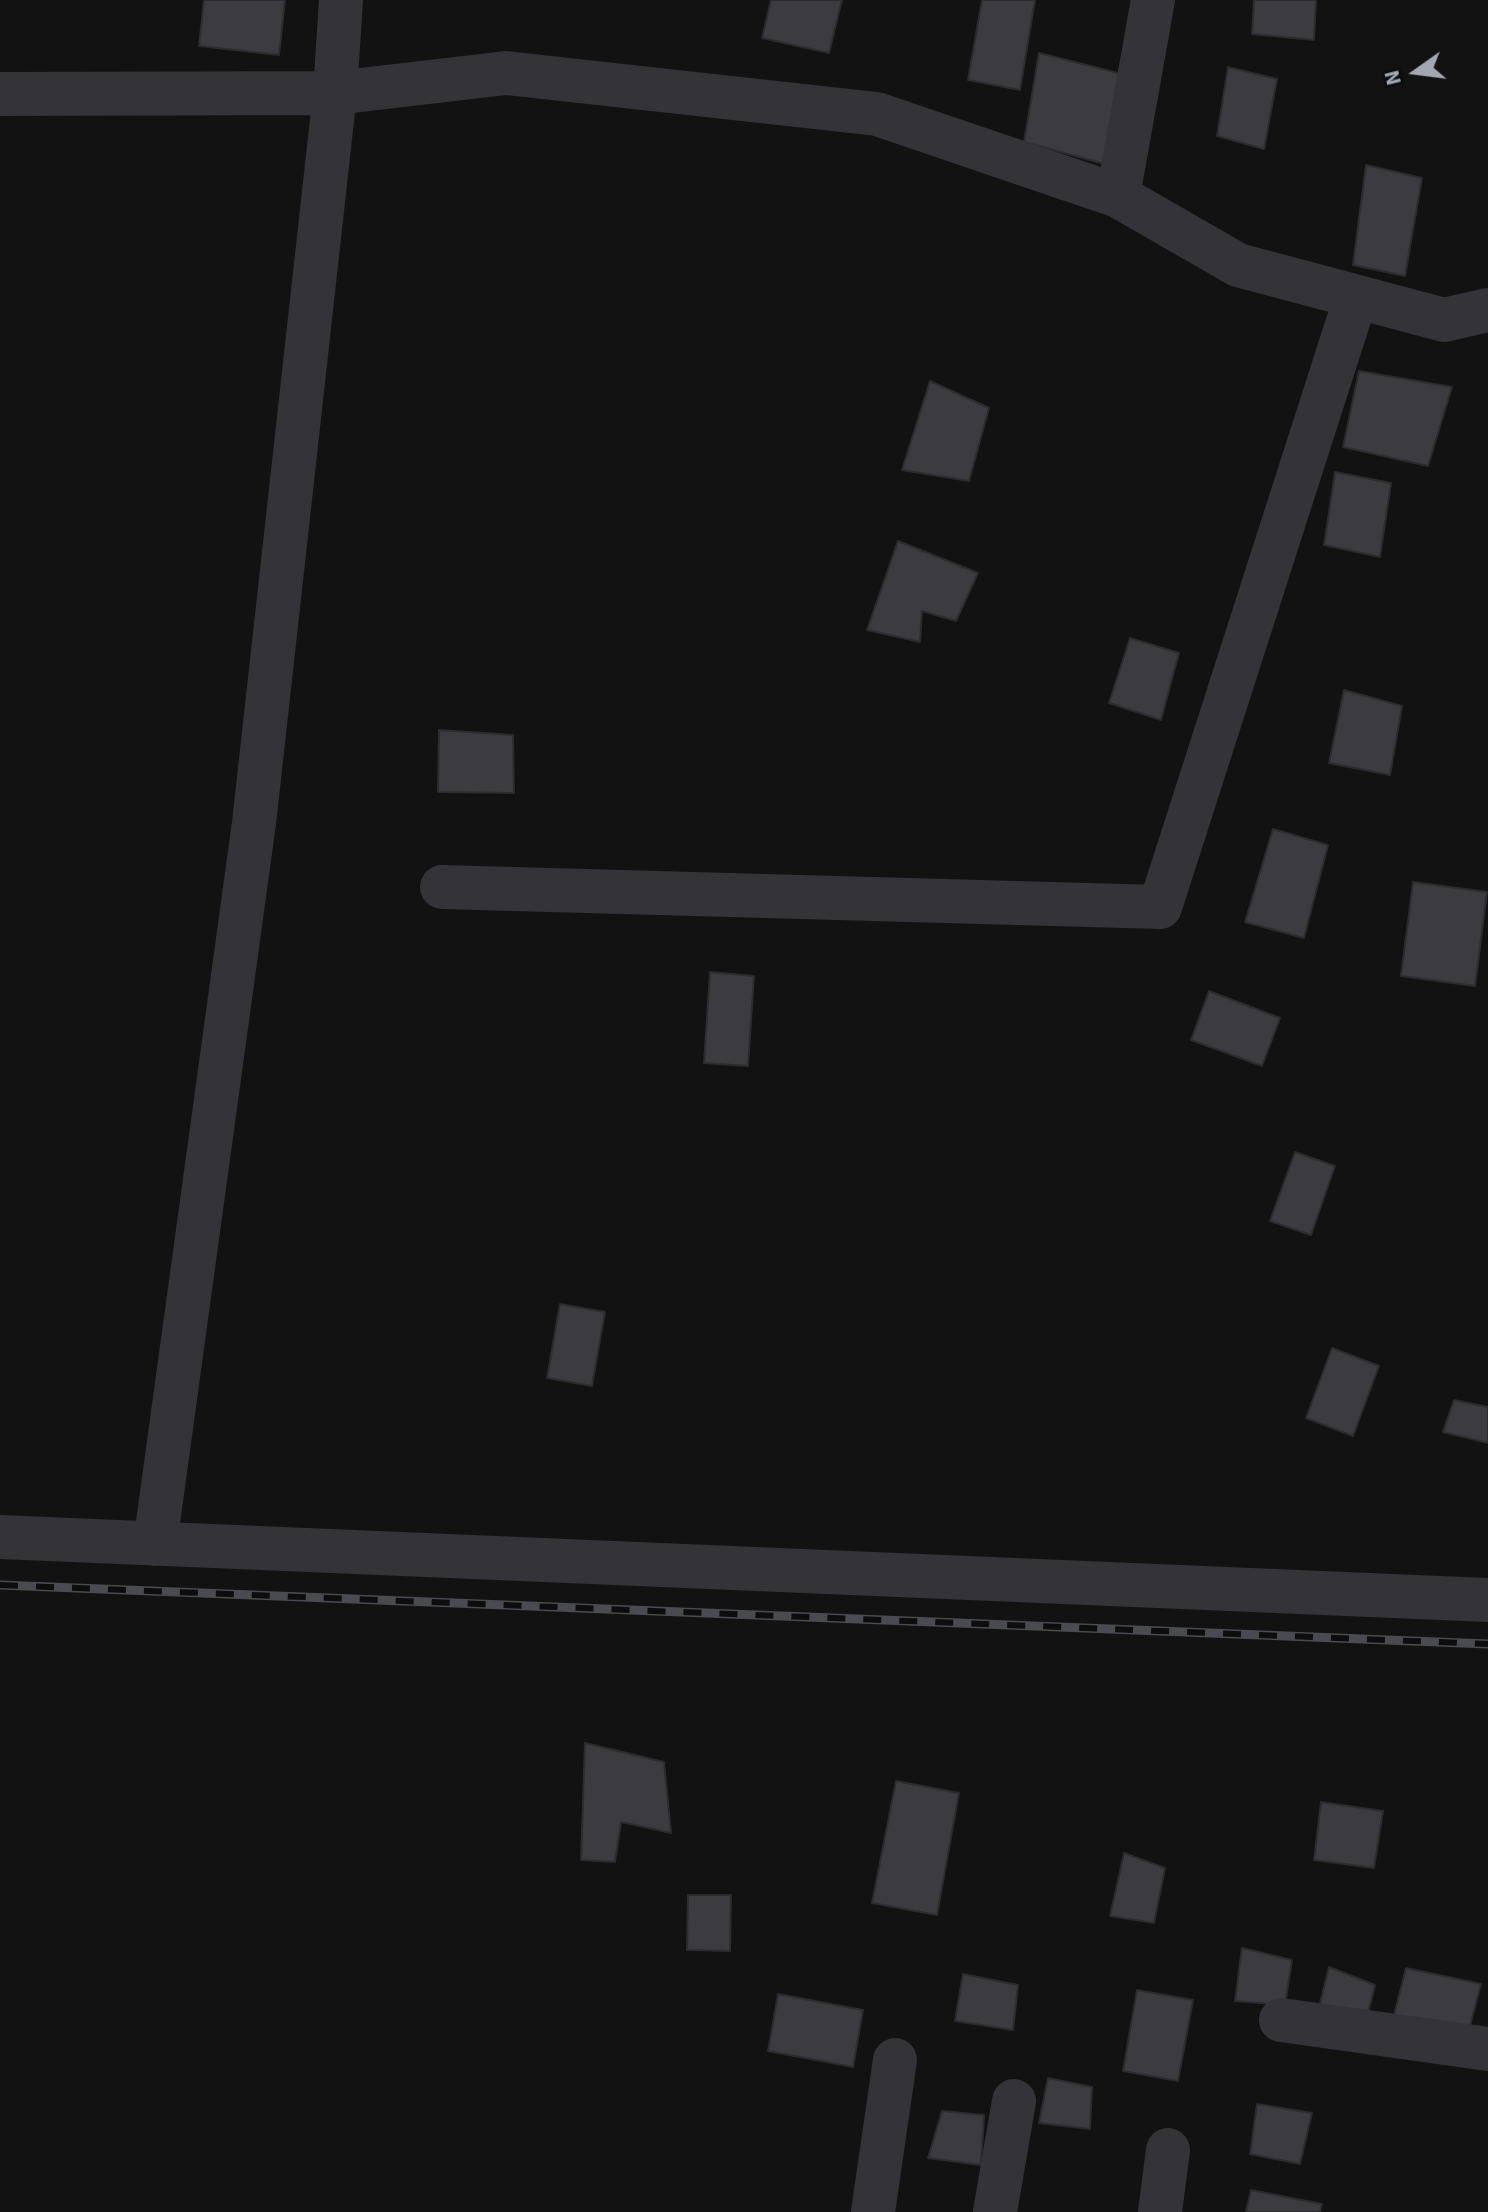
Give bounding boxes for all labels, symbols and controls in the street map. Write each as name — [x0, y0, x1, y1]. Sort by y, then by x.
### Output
north arrow — [1376, 32, 1456, 112]
text: N — [1375, 67, 1410, 89]

